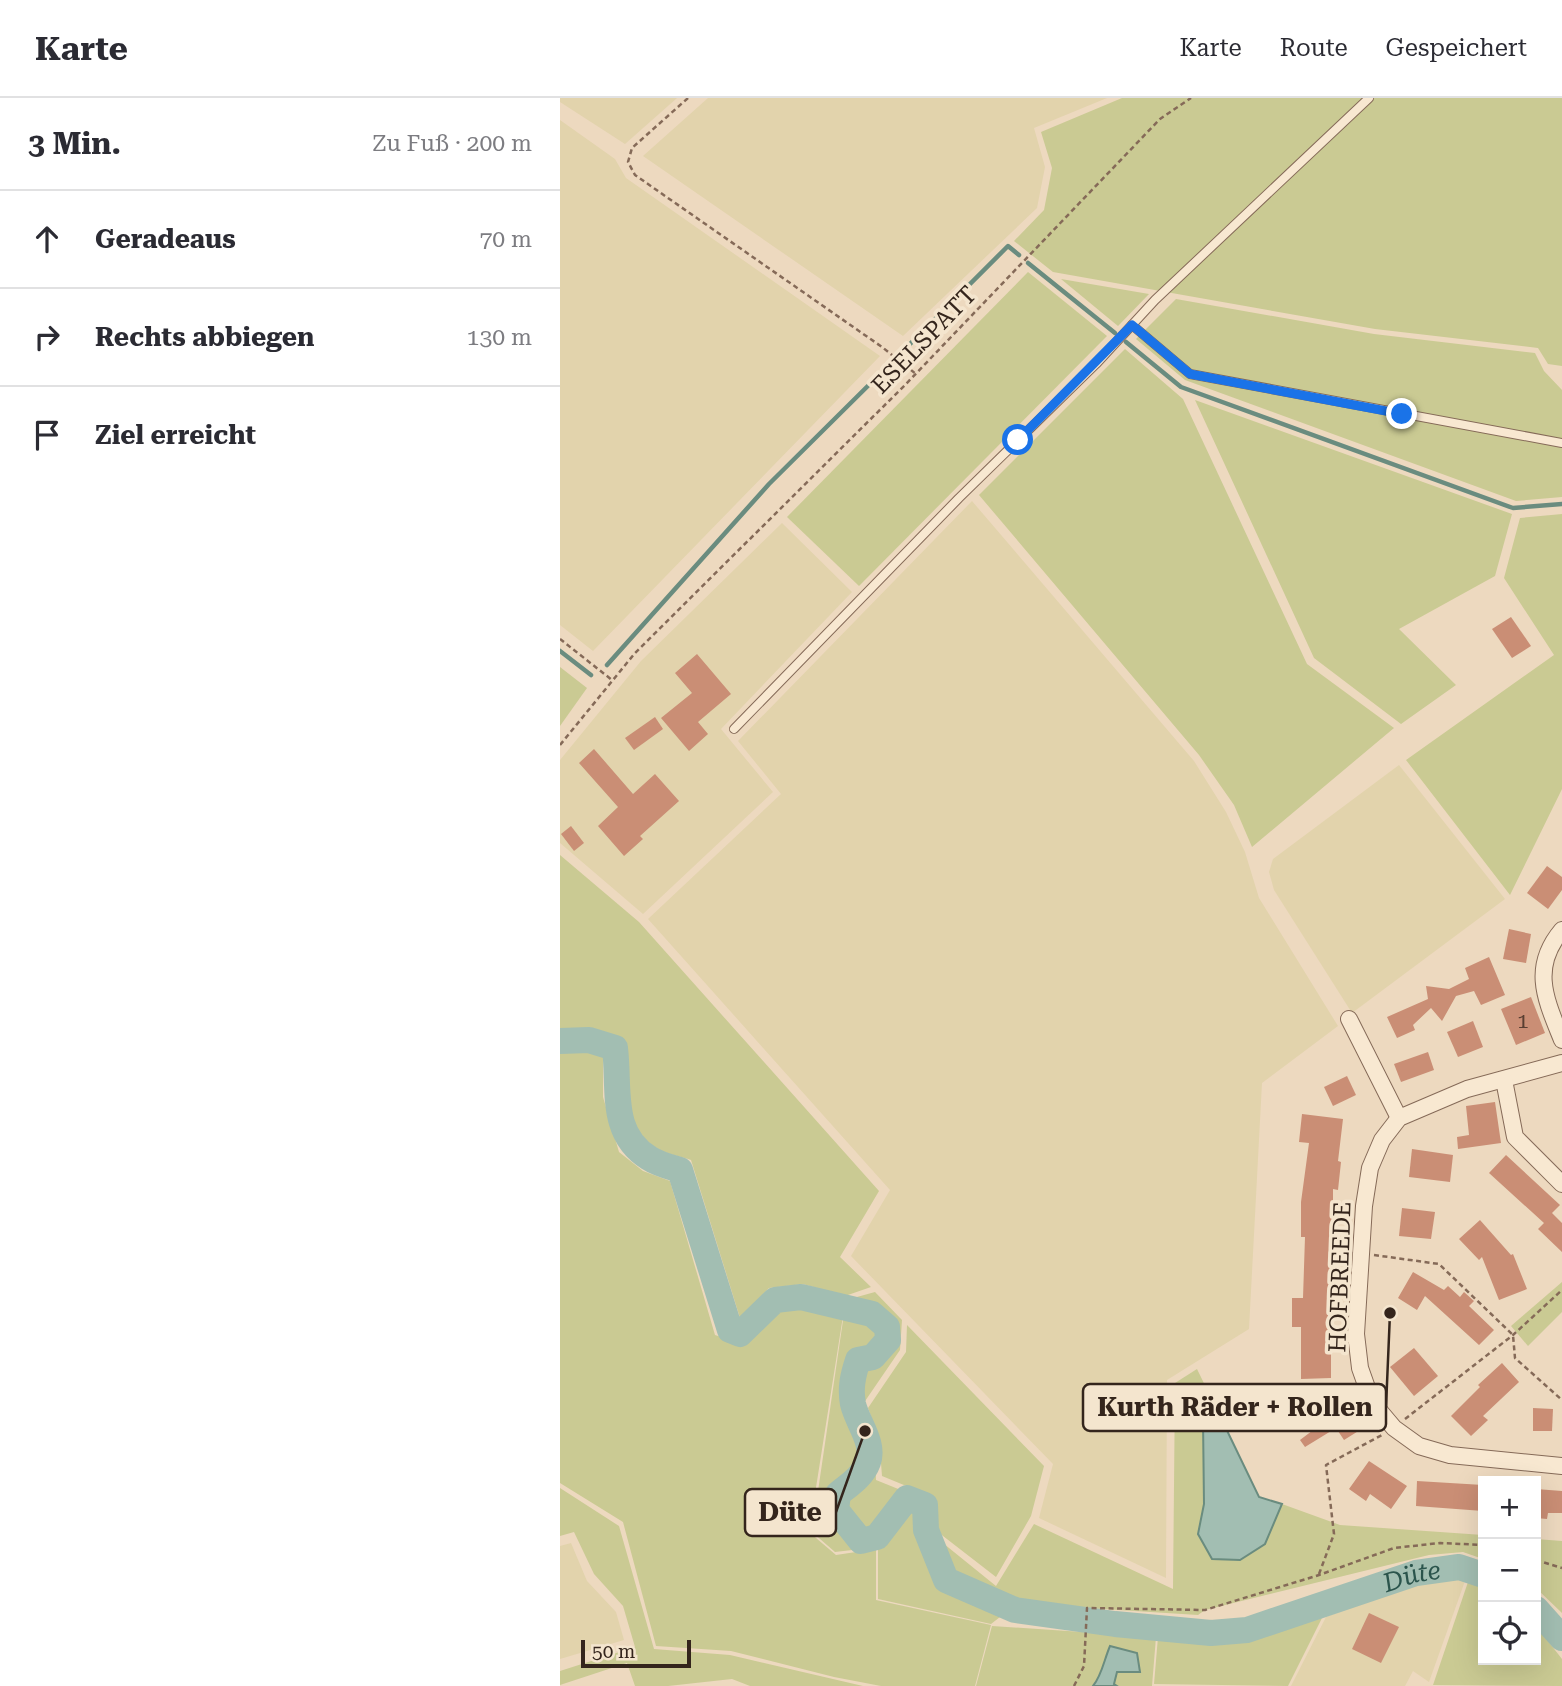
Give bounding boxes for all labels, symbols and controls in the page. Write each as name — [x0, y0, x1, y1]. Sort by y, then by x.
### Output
text: Karte — [35, 29, 128, 68]
text: Karte — [1179, 34, 1242, 62]
text: Route — [1280, 34, 1348, 62]
text: Gespeichert — [1386, 34, 1527, 62]
text: 3 Min. — [28, 126, 121, 161]
text: Zu Fuß · 200 m — [372, 130, 532, 157]
icon: ahead — [28, 220, 66, 258]
text: Geradeaus — [95, 224, 236, 254]
text: 70 m — [479, 226, 532, 253]
street label: ESELSPATT — [866, 281, 982, 399]
icon: right — [28, 318, 66, 356]
text: Rechts abbiegen — [95, 322, 314, 352]
text: 130 m — [467, 324, 532, 351]
route end — [1386, 398, 1417, 429]
icon: arrive — [28, 416, 66, 454]
text: Ziel erreicht — [95, 420, 256, 450]
route start — [1002, 424, 1033, 455]
house number: 1 — [1517, 1009, 1529, 1033]
street label: HOFBREEDE — [1323, 1201, 1357, 1353]
callout: Kurth Räder + Rollen — [1083, 1384, 1386, 1431]
text: Kurth Räder + Rollen — [1097, 1392, 1373, 1422]
map controls — [1478, 1476, 1541, 1665]
button: + — [1478, 1476, 1541, 1539]
callout: Düte — [745, 1489, 836, 1536]
text: Düte — [758, 1497, 822, 1527]
button: − — [1478, 1539, 1541, 1602]
water label: Düte — [1378, 1555, 1442, 1598]
button: locate — [1478, 1602, 1541, 1665]
scale bar — [581, 1637, 691, 1669]
text: 50 m — [592, 1640, 635, 1663]

